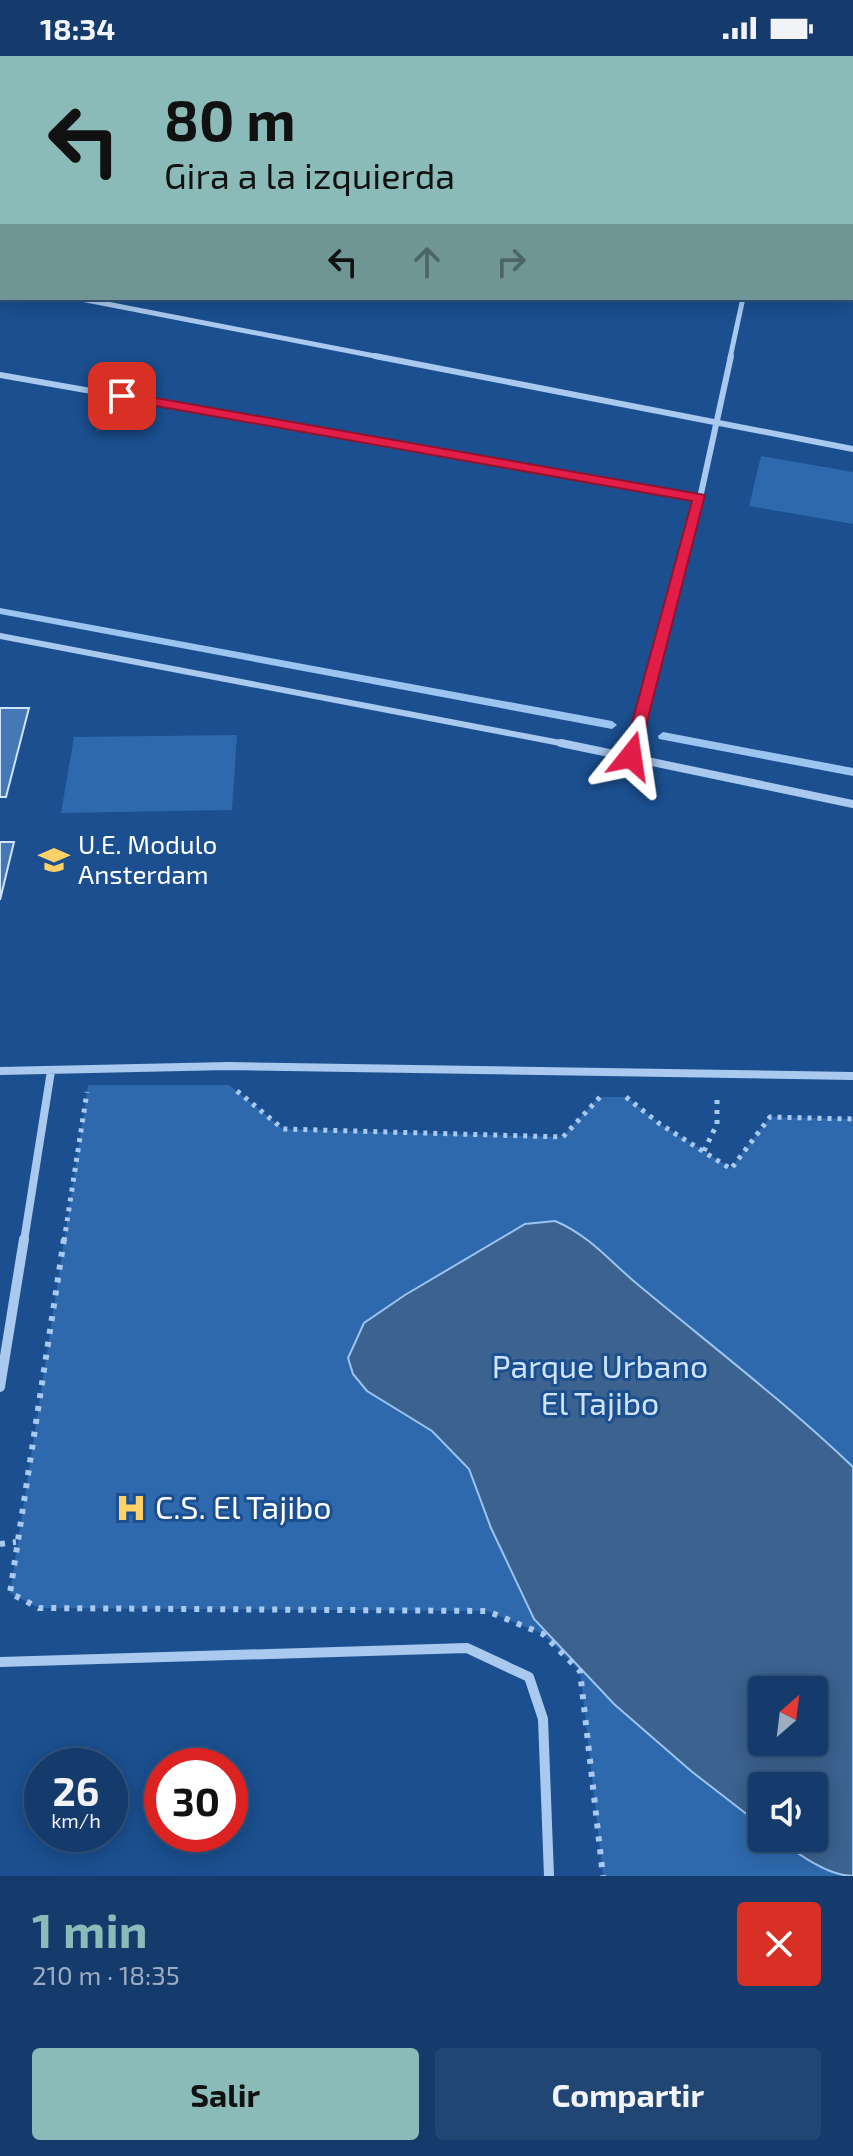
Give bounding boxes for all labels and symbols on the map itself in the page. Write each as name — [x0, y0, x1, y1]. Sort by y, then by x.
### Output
pin — [88, 362, 156, 430]
position arrow — [589, 714, 673, 798]
place label: U.E. Modulo Ansterdam — [78, 828, 217, 889]
school or university icon: U.E. Modulo Ansterdam — [37, 843, 71, 877]
park label: Parque Urbano El Tajibo — [492, 1346, 708, 1422]
place label: C.S. El Tajibo — [155, 1487, 332, 1526]
hospital icon: C.S. El Tajibo — [114, 1491, 148, 1525]
north arrow — [748, 1676, 828, 1756]
speed limit sign: 30 — [144, 1748, 248, 1852]

